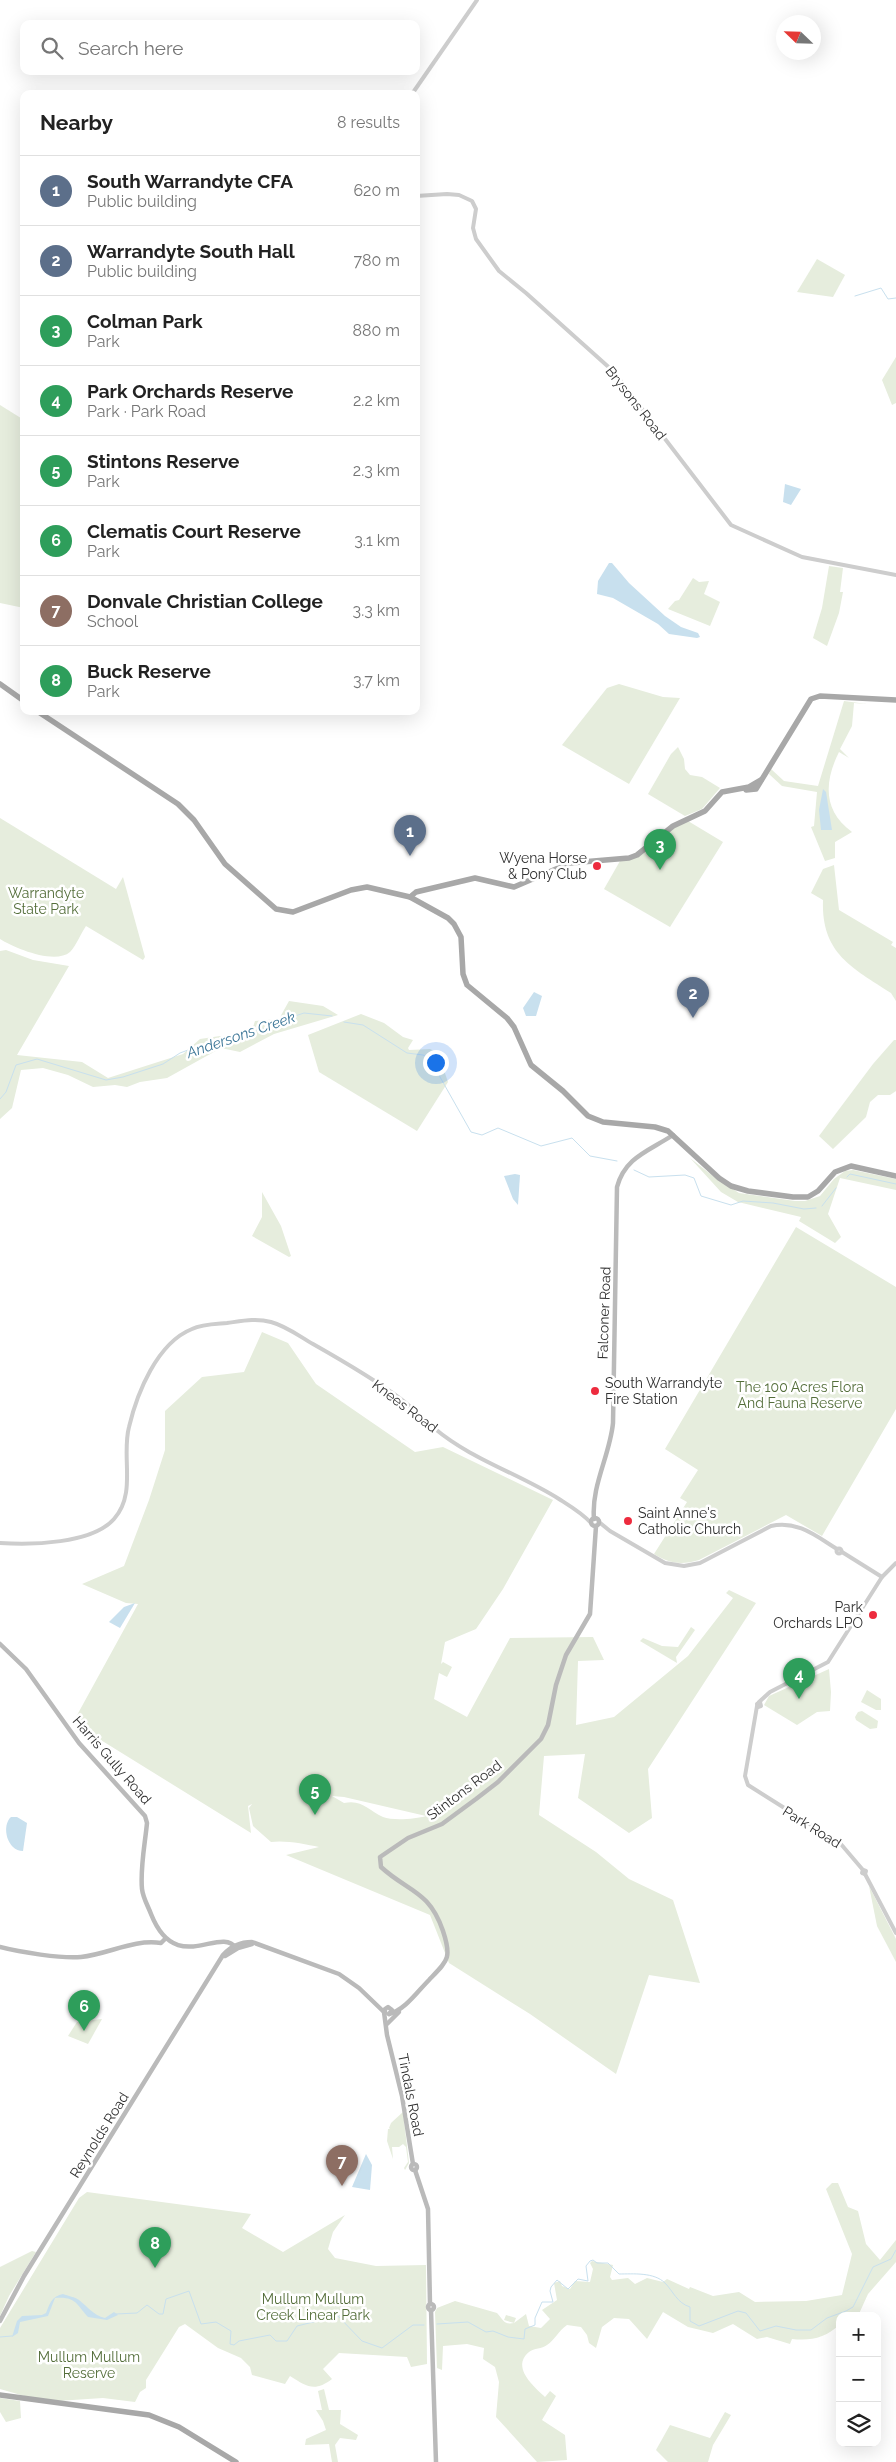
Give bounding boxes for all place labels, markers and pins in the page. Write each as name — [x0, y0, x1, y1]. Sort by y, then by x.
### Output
pin: 1 — [394, 815, 426, 856]
pin: 3 — [644, 829, 676, 870]
place label: Wyena Horse & Pony Club — [499, 850, 587, 882]
marker: Wyena Horse & Pony Club — [591, 860, 603, 872]
pin: 2 — [677, 977, 709, 1018]
place label: South Warrandyte Fire Station — [605, 1375, 722, 1407]
marker: South Warrandyte Fire Station — [589, 1385, 601, 1397]
place label: Saint Anne's Catholic Church — [638, 1505, 741, 1537]
marker: Saint Anne's Catholic Church — [622, 1515, 634, 1527]
place label: Park Orchards LPO — [773, 1599, 864, 1631]
marker: Park Orchards LPO — [867, 1609, 879, 1621]
pin: 4 — [783, 1658, 815, 1699]
pin: 5 — [299, 1774, 331, 1815]
pin: 6 — [68, 1990, 100, 2031]
pin: 7 — [326, 2145, 358, 2186]
pin: 8 — [139, 2227, 171, 2268]

